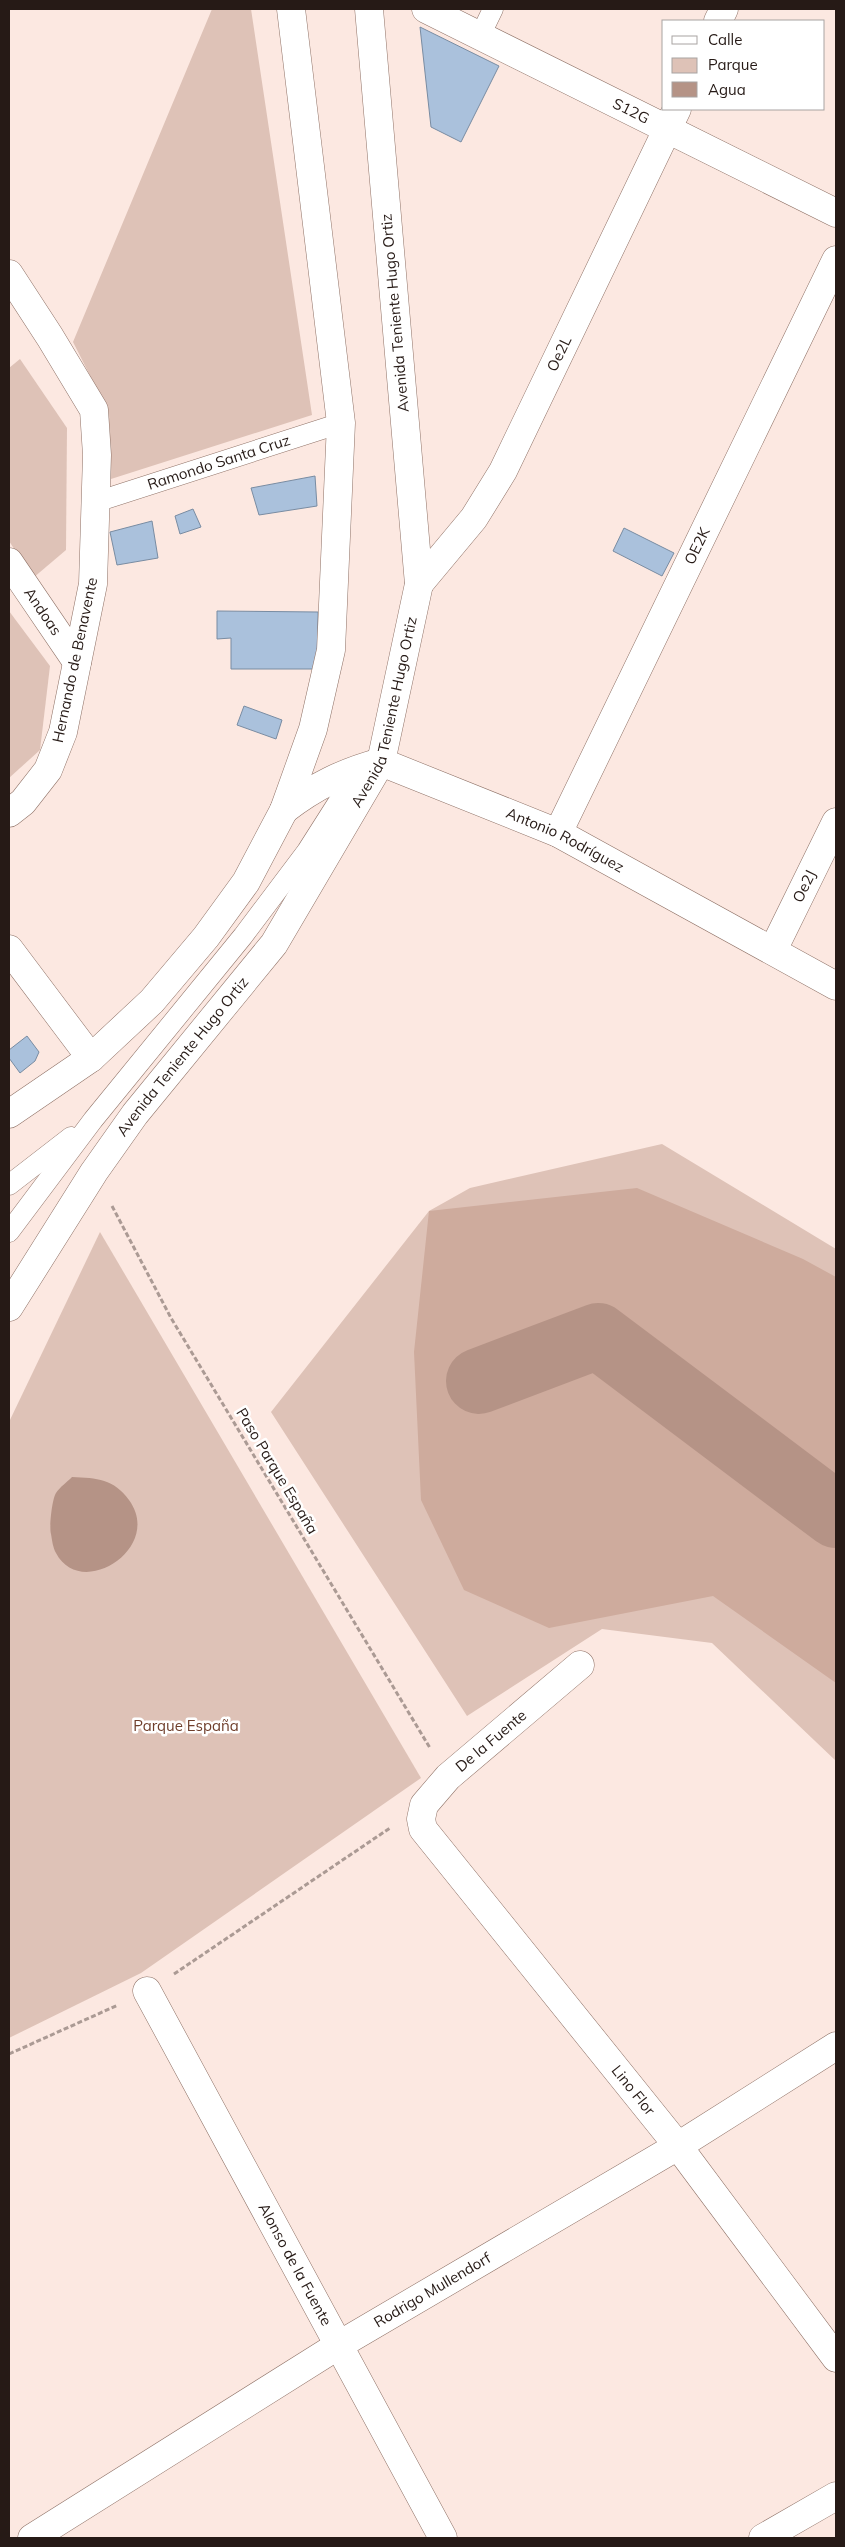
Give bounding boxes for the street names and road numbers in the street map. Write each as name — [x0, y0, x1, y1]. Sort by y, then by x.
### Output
street label: S12G — [610, 94, 653, 128]
street label: Avenida Teniente Hugo Ortiz — [376, 213, 413, 413]
street label: Oe2L — [542, 333, 575, 375]
street label: Ramondo Santa Cruz — [145, 430, 293, 494]
street label: OE2K — [680, 524, 714, 567]
street label: Hernando de Benavente — [48, 576, 101, 744]
street label: Andoas — [20, 584, 66, 639]
street label: Avenida Teniente Hugo Ortiz — [347, 615, 421, 811]
street label: Antonio Rodríguez — [503, 803, 628, 877]
street label: Oe2J — [788, 867, 820, 905]
street label: Avenida Teniente Hugo Ortiz — [112, 973, 252, 1140]
street label: Paso Parque España — [232, 1404, 323, 1537]
street label: De la Fuente — [451, 1705, 530, 1776]
street label: Lino Flor — [608, 2061, 660, 2120]
street label: Alonso de la Fuente — [255, 2200, 336, 2329]
street label: Rodrigo Mullendorf — [370, 2247, 495, 2331]

